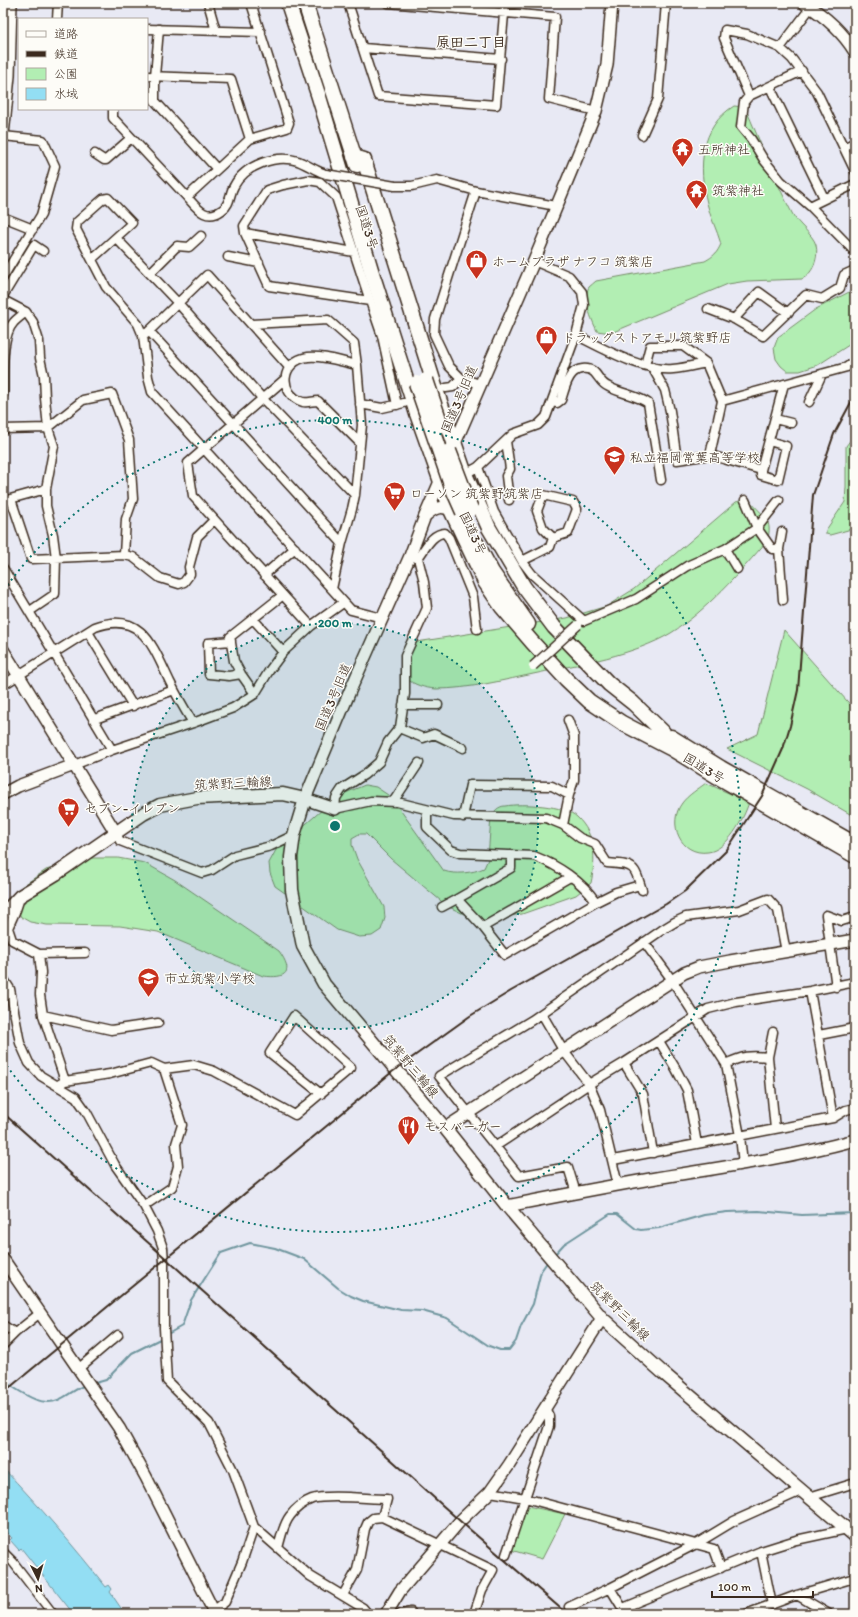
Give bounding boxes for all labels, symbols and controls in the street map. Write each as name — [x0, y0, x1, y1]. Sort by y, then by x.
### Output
legend — [18, 18, 148, 110]
text: 道路 — [54, 27, 78, 41]
district label: 原田二丁目 — [436, 34, 506, 51]
text: 鉄道 — [54, 47, 78, 61]
text: 公園 — [54, 67, 78, 81]
text: 水域 — [54, 87, 78, 101]
temple icon: 五所神社 — [669, 136, 695, 169]
place label: 五所神社 — [698, 142, 750, 157]
temple icon: 筑紫神社 — [684, 177, 710, 210]
place label: 筑紫神社 — [712, 183, 764, 198]
street label: 国道3号 — [353, 203, 381, 251]
shop icon: ホームプラザ ナフコ 筑紫店 — [464, 248, 490, 281]
place label: ホームプラザ ナフコ 筑紫店 — [492, 254, 653, 269]
shop icon: ドラッグストアモリ筑紫野店 — [533, 324, 559, 357]
place label: ドラッグストアモリ筑紫野店 — [562, 330, 731, 345]
street label: 国道3号旧道 — [438, 363, 480, 435]
text: 400 m — [318, 413, 353, 427]
school or university icon: 私立福岡常葉高等学校 — [601, 444, 627, 477]
place label: 私立福岡常葉高等学校 — [630, 450, 760, 465]
supermarket icon: ローソン 筑紫野筑紫店 — [382, 480, 408, 513]
place label: ローソン 筑紫野筑紫店 — [410, 486, 543, 501]
street label: 国道3号 — [456, 509, 490, 557]
text: 200 m — [318, 616, 353, 630]
street label: 国道3号旧道 — [312, 661, 354, 733]
street label: 国道3号 — [680, 750, 728, 786]
street label: 筑紫野三輪線 — [194, 773, 273, 793]
supermarket icon: セブン-イレブン — [56, 795, 82, 828]
place label: セブン-イレブン — [84, 801, 180, 816]
centre of rings — [328, 819, 342, 833]
school or university icon: 市立筑紫小学校 — [136, 965, 162, 998]
place label: 市立筑紫小学校 — [164, 971, 255, 986]
street label: 筑紫野三輪線 — [380, 1031, 442, 1101]
restaurant icon: モスバーガー — [396, 1113, 422, 1146]
place label: モスバーガー — [424, 1119, 502, 1134]
street label: 筑紫野三輪線 — [587, 1278, 654, 1345]
north arrow — [18, 1559, 58, 1599]
scale bar — [712, 1573, 813, 1599]
text: 100 m — [718, 1580, 751, 1594]
text: N — [35, 1582, 43, 1595]

